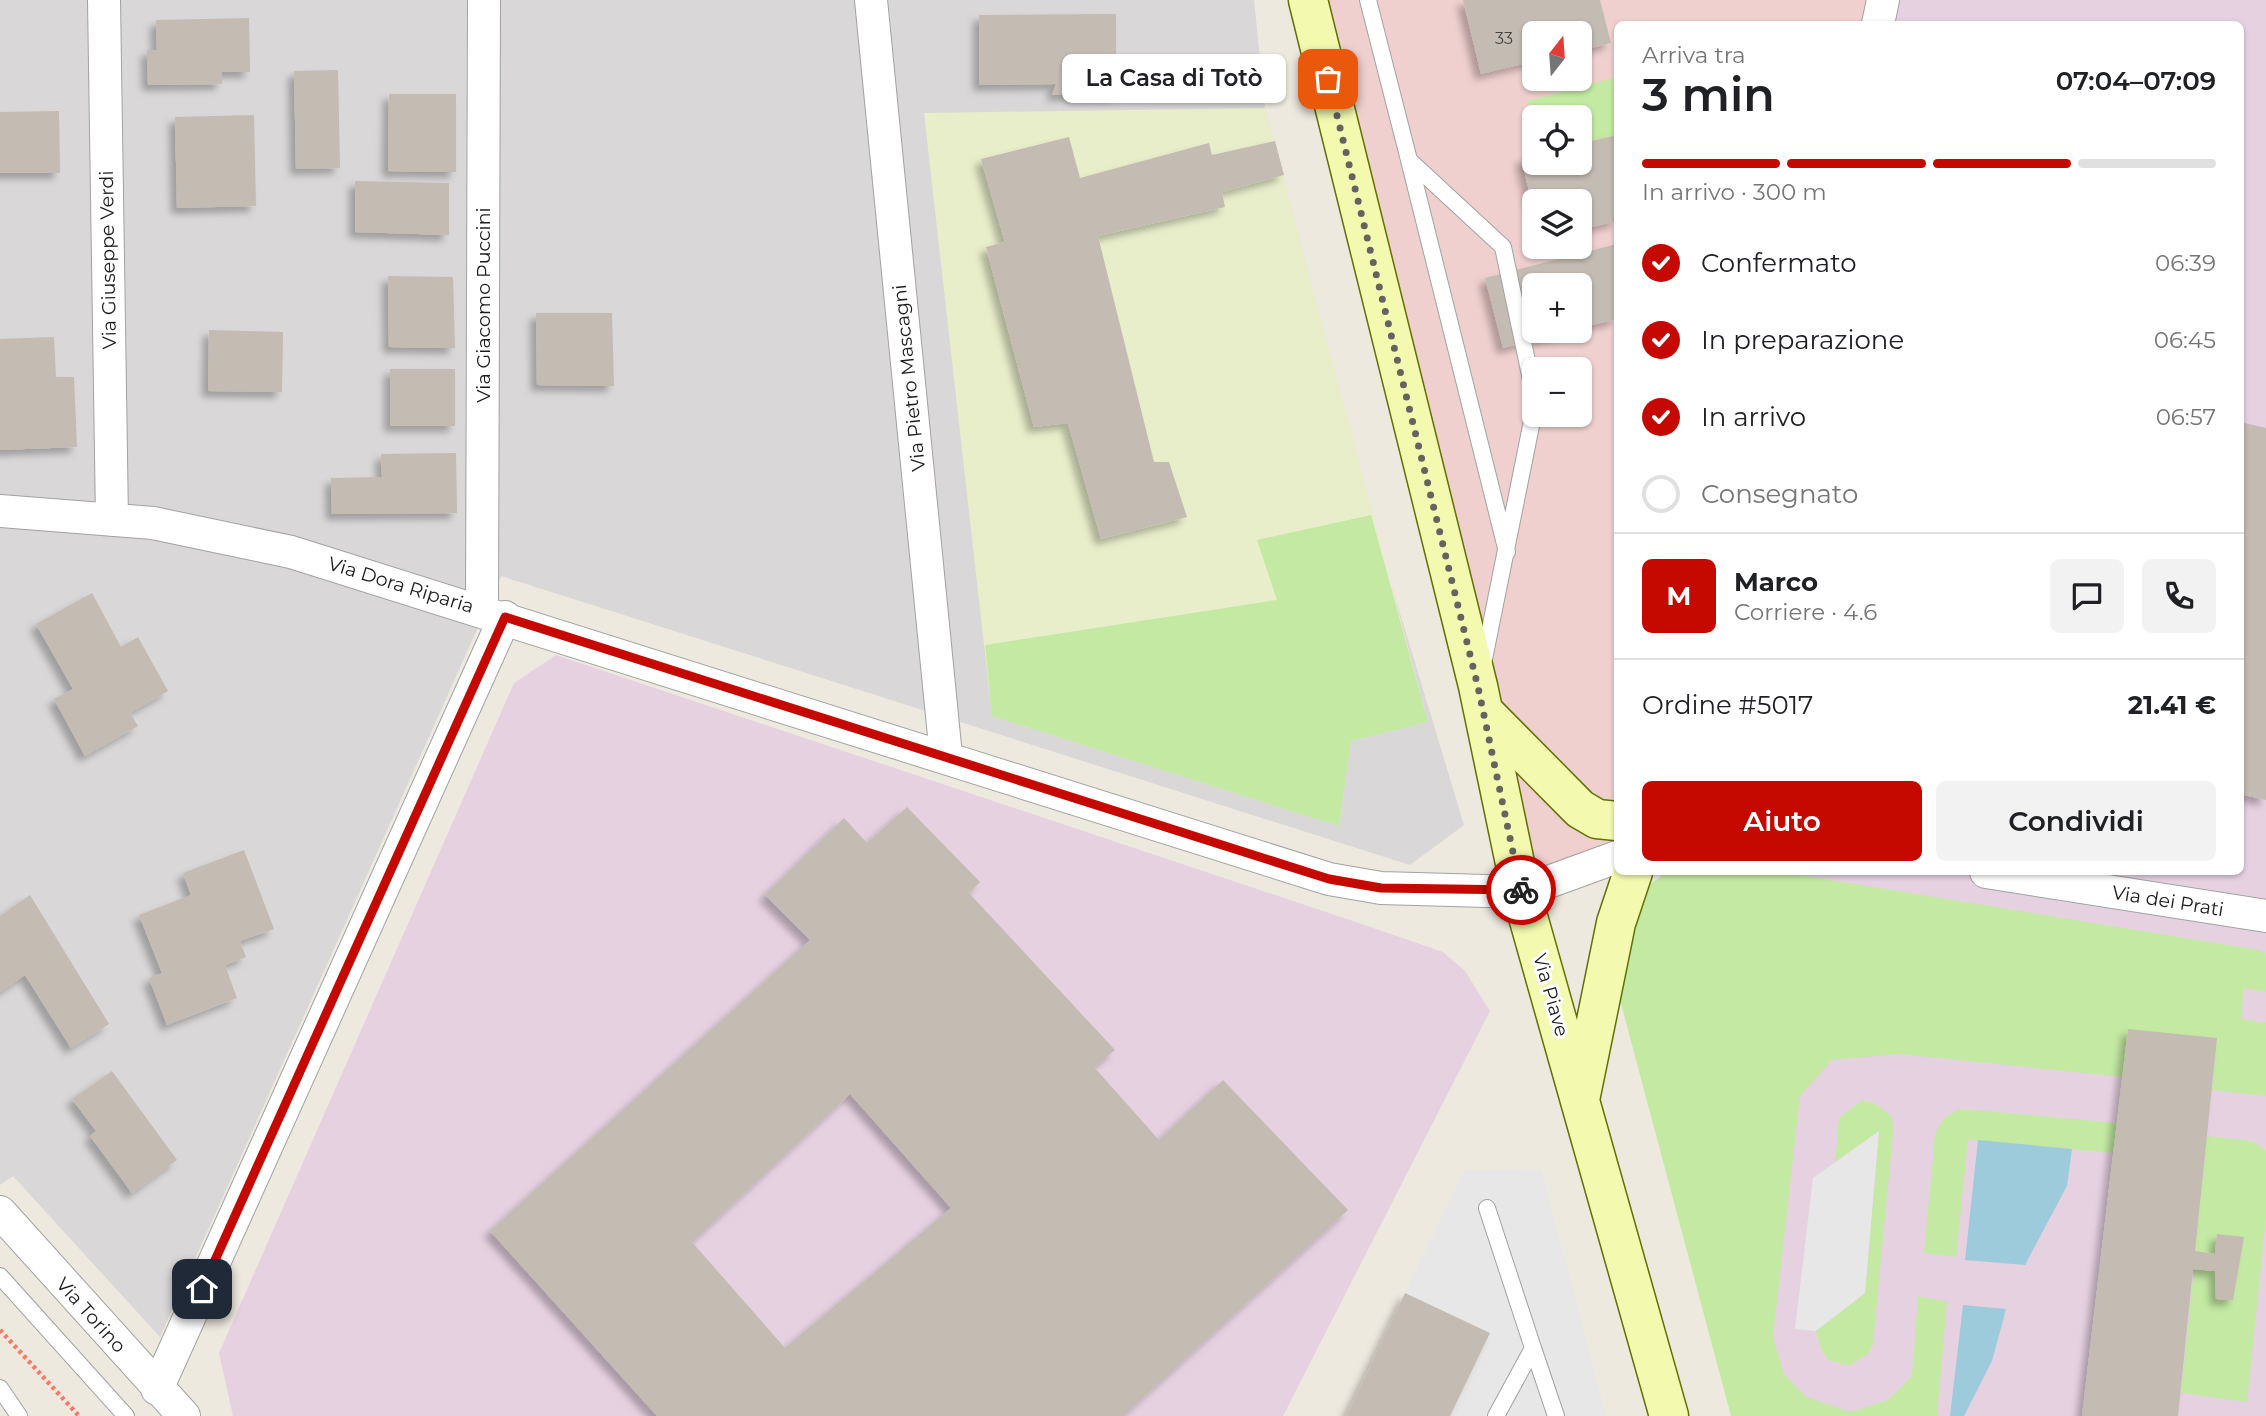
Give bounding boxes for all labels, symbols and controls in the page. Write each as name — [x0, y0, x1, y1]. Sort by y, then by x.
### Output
north arrow — [1522, 21, 1592, 91]
map controls — [1522, 21, 1592, 427]
house number: 33 — [1495, 29, 1513, 48]
text: Arriva tra — [1642, 41, 1746, 69]
pin — [1298, 49, 1358, 109]
callout: La Casa di Totò — [1062, 55, 1286, 104]
icon: bag — [1309, 60, 1347, 98]
text: La Casa di Totò — [1085, 64, 1263, 92]
text: 07:04–07:09 — [2056, 65, 2216, 97]
text: 3 min — [1642, 66, 1775, 123]
button: locate — [1522, 105, 1592, 175]
street label: Via Giuseppe Verdi — [95, 170, 121, 350]
text: In arrivo · 300 m — [1642, 178, 1827, 206]
button: layers — [1522, 189, 1592, 259]
street label: Via Giacomo Puccini — [472, 207, 495, 403]
icon: check — [1642, 244, 1680, 282]
text: Confermato — [1701, 247, 1857, 279]
text: 06:39 — [2155, 249, 2216, 277]
button: + — [1522, 273, 1592, 343]
street label: Via Pietro Mascagni — [888, 283, 930, 473]
icon: check — [1642, 321, 1680, 359]
text: In preparazione — [1701, 324, 1904, 356]
text: 06:45 — [2154, 326, 2216, 354]
button: − — [1522, 357, 1592, 427]
icon: check — [1642, 398, 1680, 436]
text: In arrivo — [1701, 401, 1806, 433]
text: 06:57 — [2156, 403, 2216, 431]
text: Consegnato — [1701, 478, 1858, 510]
street label: Via Dora Riparia — [325, 552, 477, 618]
button: chat — [2050, 559, 2124, 633]
button: phone — [2142, 559, 2216, 633]
text: Marco — [1734, 566, 1818, 598]
text: M — [1667, 580, 1691, 612]
text: Corriere · 4.6 — [1734, 598, 1877, 626]
text: Ordine #5017 — [1642, 689, 1813, 721]
text: 21.41 € — [2128, 689, 2216, 721]
button: Aiuto — [1642, 781, 1922, 861]
button: Condividi — [1936, 781, 2216, 861]
courier — [1486, 855, 1556, 925]
icon: bike — [1502, 871, 1540, 909]
street label: Via dei Prati — [2111, 881, 2225, 921]
street label: Via Piave — [1528, 951, 1574, 1039]
pin — [172, 1259, 232, 1319]
icon: home — [183, 1270, 221, 1308]
street label: Via Torino — [51, 1273, 131, 1357]

